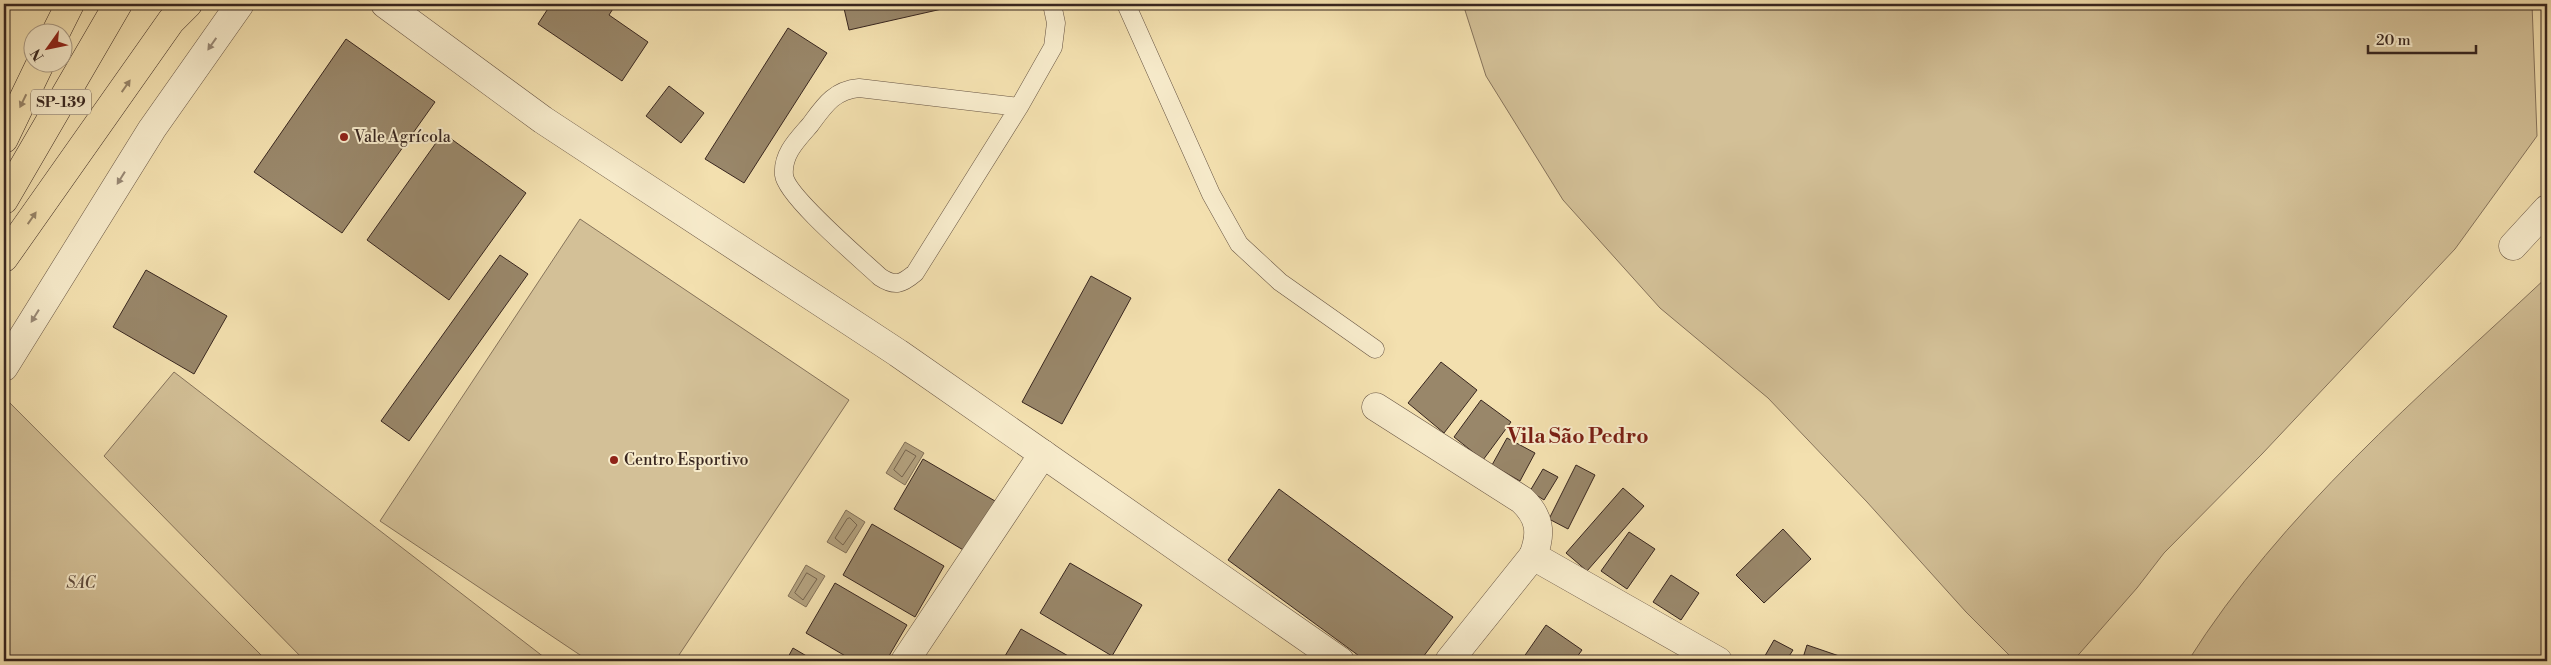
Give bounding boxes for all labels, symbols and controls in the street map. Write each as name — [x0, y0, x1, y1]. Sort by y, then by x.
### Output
north arrow — [22, 22, 72, 72]
scale bar — [2368, 22, 2476, 54]
text: 20 m — [2376, 31, 2411, 50]
one-way arrow — [207, 37, 217, 51]
text: N — [27, 45, 49, 64]
one-way arrow — [121, 79, 131, 93]
road number: SP-139 — [31, 90, 91, 114]
one-way arrow — [18, 94, 26, 108]
place label: Vale Agrícola — [353, 127, 452, 147]
marker: Vale Agrícola — [338, 131, 350, 143]
one-way arrow — [117, 172, 126, 185]
one-way arrow — [27, 212, 37, 225]
one-way arrow — [31, 310, 40, 323]
district label: Vila São Pedro — [1506, 424, 1649, 450]
place label: Centro Esportivo — [624, 450, 748, 470]
marker: Centro Esportivo — [608, 454, 620, 466]
park label: SAC — [66, 573, 97, 593]

